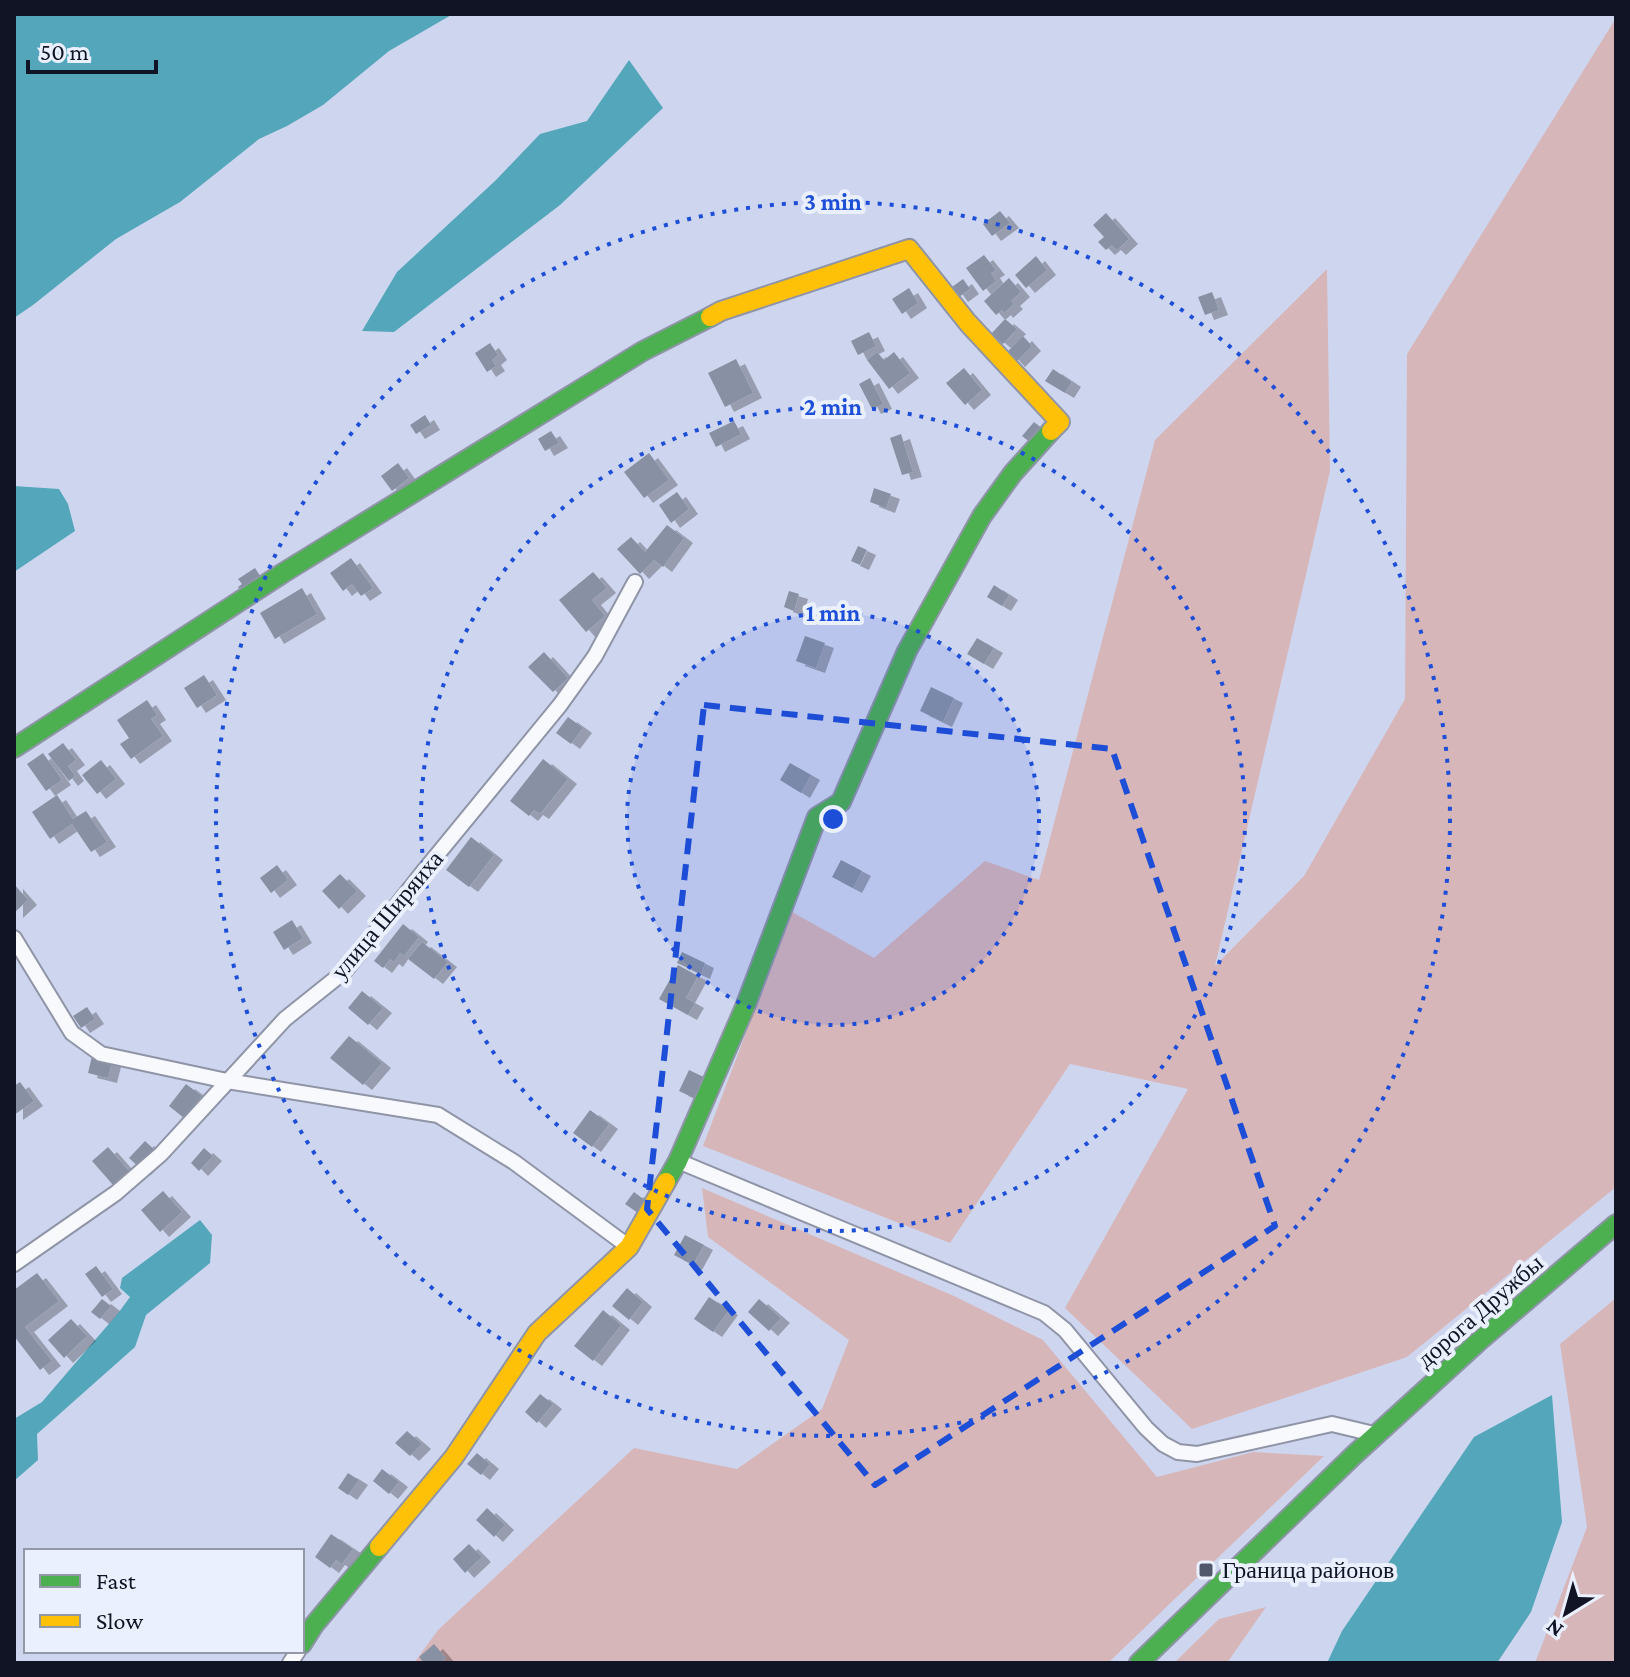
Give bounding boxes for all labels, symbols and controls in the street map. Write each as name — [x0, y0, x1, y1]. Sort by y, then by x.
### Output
scale bar — [28, 24, 156, 74]
text: 50 m — [40, 38, 89, 65]
text: 3 min — [804, 188, 862, 215]
text: 2 min — [804, 393, 862, 420]
text: 1 min — [806, 599, 861, 626]
centre of rings — [819, 805, 847, 833]
street label: улица Ширяиха — [325, 845, 448, 984]
street label: дорога Дружбы — [1411, 1249, 1548, 1372]
legend — [24, 1549, 304, 1653]
place label: Граница районов — [1222, 1556, 1394, 1583]
marker: Граница районов — [1197, 1561, 1215, 1579]
text: Fast — [96, 1567, 137, 1594]
north arrow — [1526, 1573, 1606, 1653]
text: Slow — [96, 1607, 143, 1634]
text: N — [1541, 1614, 1568, 1643]

